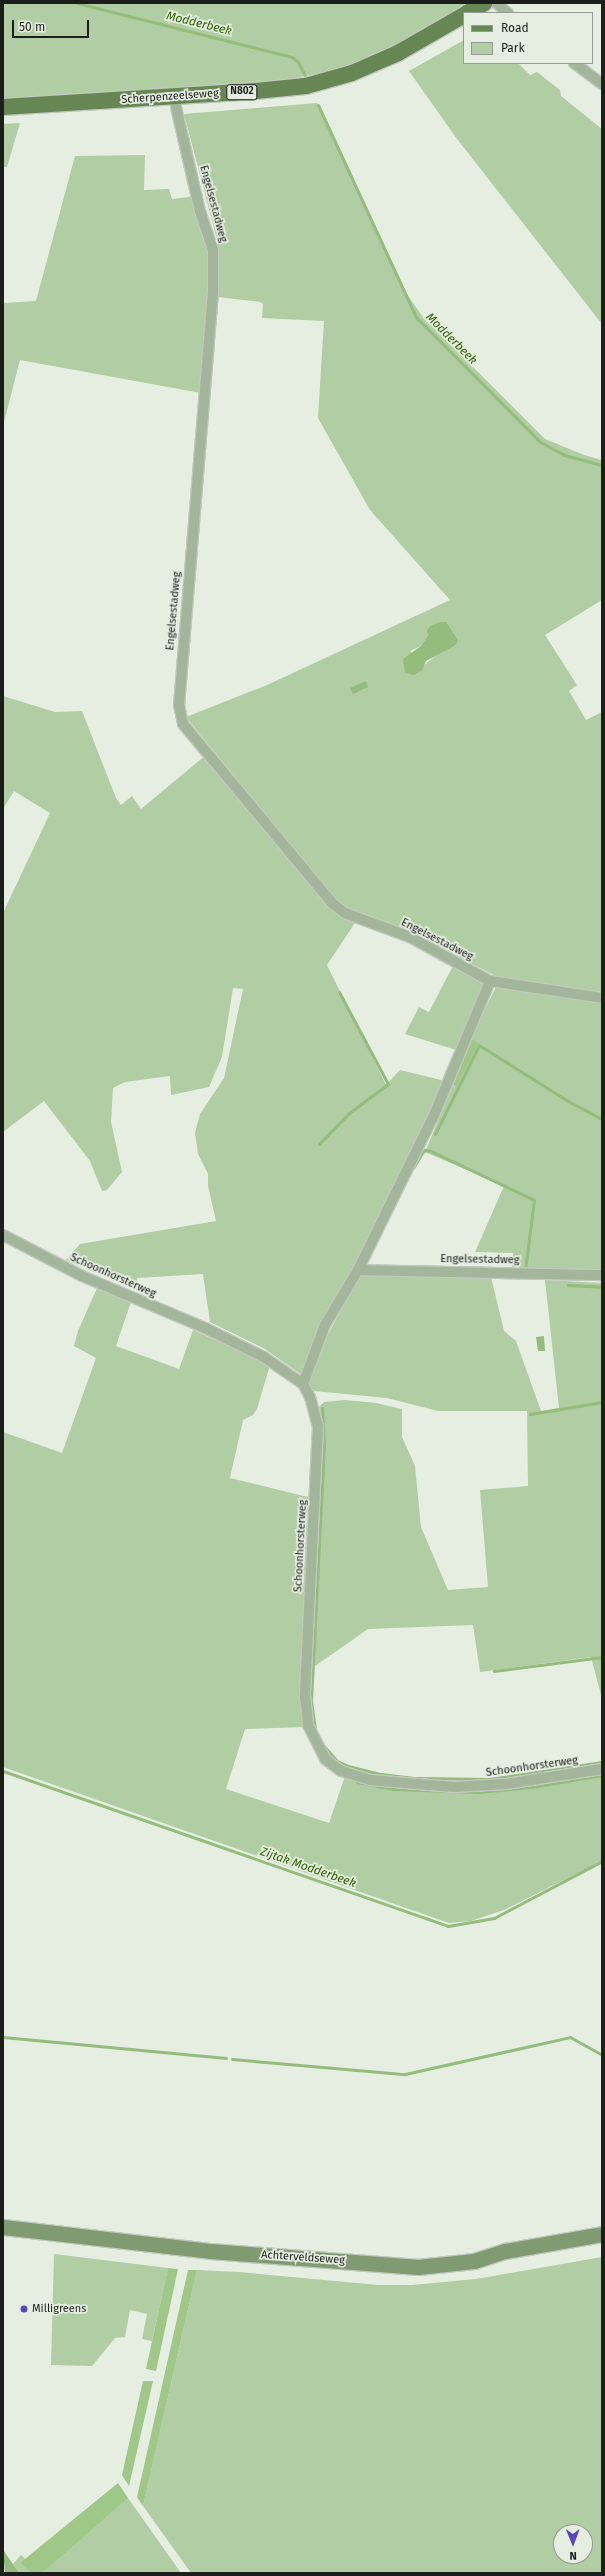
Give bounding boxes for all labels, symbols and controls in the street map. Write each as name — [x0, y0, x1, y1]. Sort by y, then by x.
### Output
water label: Modderbeek — [165, 9, 233, 39]
scale bar — [14, 12, 91, 38]
legend — [463, 12, 593, 64]
text: 50 m — [19, 20, 45, 34]
text: Road — [501, 21, 529, 35]
text: Park — [501, 41, 525, 55]
road number: N802 — [226, 84, 258, 100]
street label: Scherpenzeelseweg — [121, 87, 219, 107]
street label: Engelsestadweg — [196, 164, 230, 244]
water label: Modderbeek — [422, 310, 480, 368]
street label: Engelsestadweg — [164, 571, 184, 651]
street label: Engelsestadweg — [399, 916, 475, 964]
street label: Schoonhorsterweg — [68, 1251, 158, 1301]
street label: Engelsestadweg — [440, 1253, 520, 1267]
street label: Schoonhorsterweg — [292, 1499, 310, 1593]
street label: Schoonhorsterweg — [485, 1754, 579, 1780]
water label: Zijtak Modderbeek — [258, 1845, 358, 1891]
street label: Achterveldseweg — [261, 2248, 345, 2268]
place label: Milligreens — [32, 2302, 86, 2316]
marker: Milligreens — [19, 2304, 29, 2314]
north arrow — [553, 2524, 593, 2564]
text: N — [569, 2549, 577, 2562]

